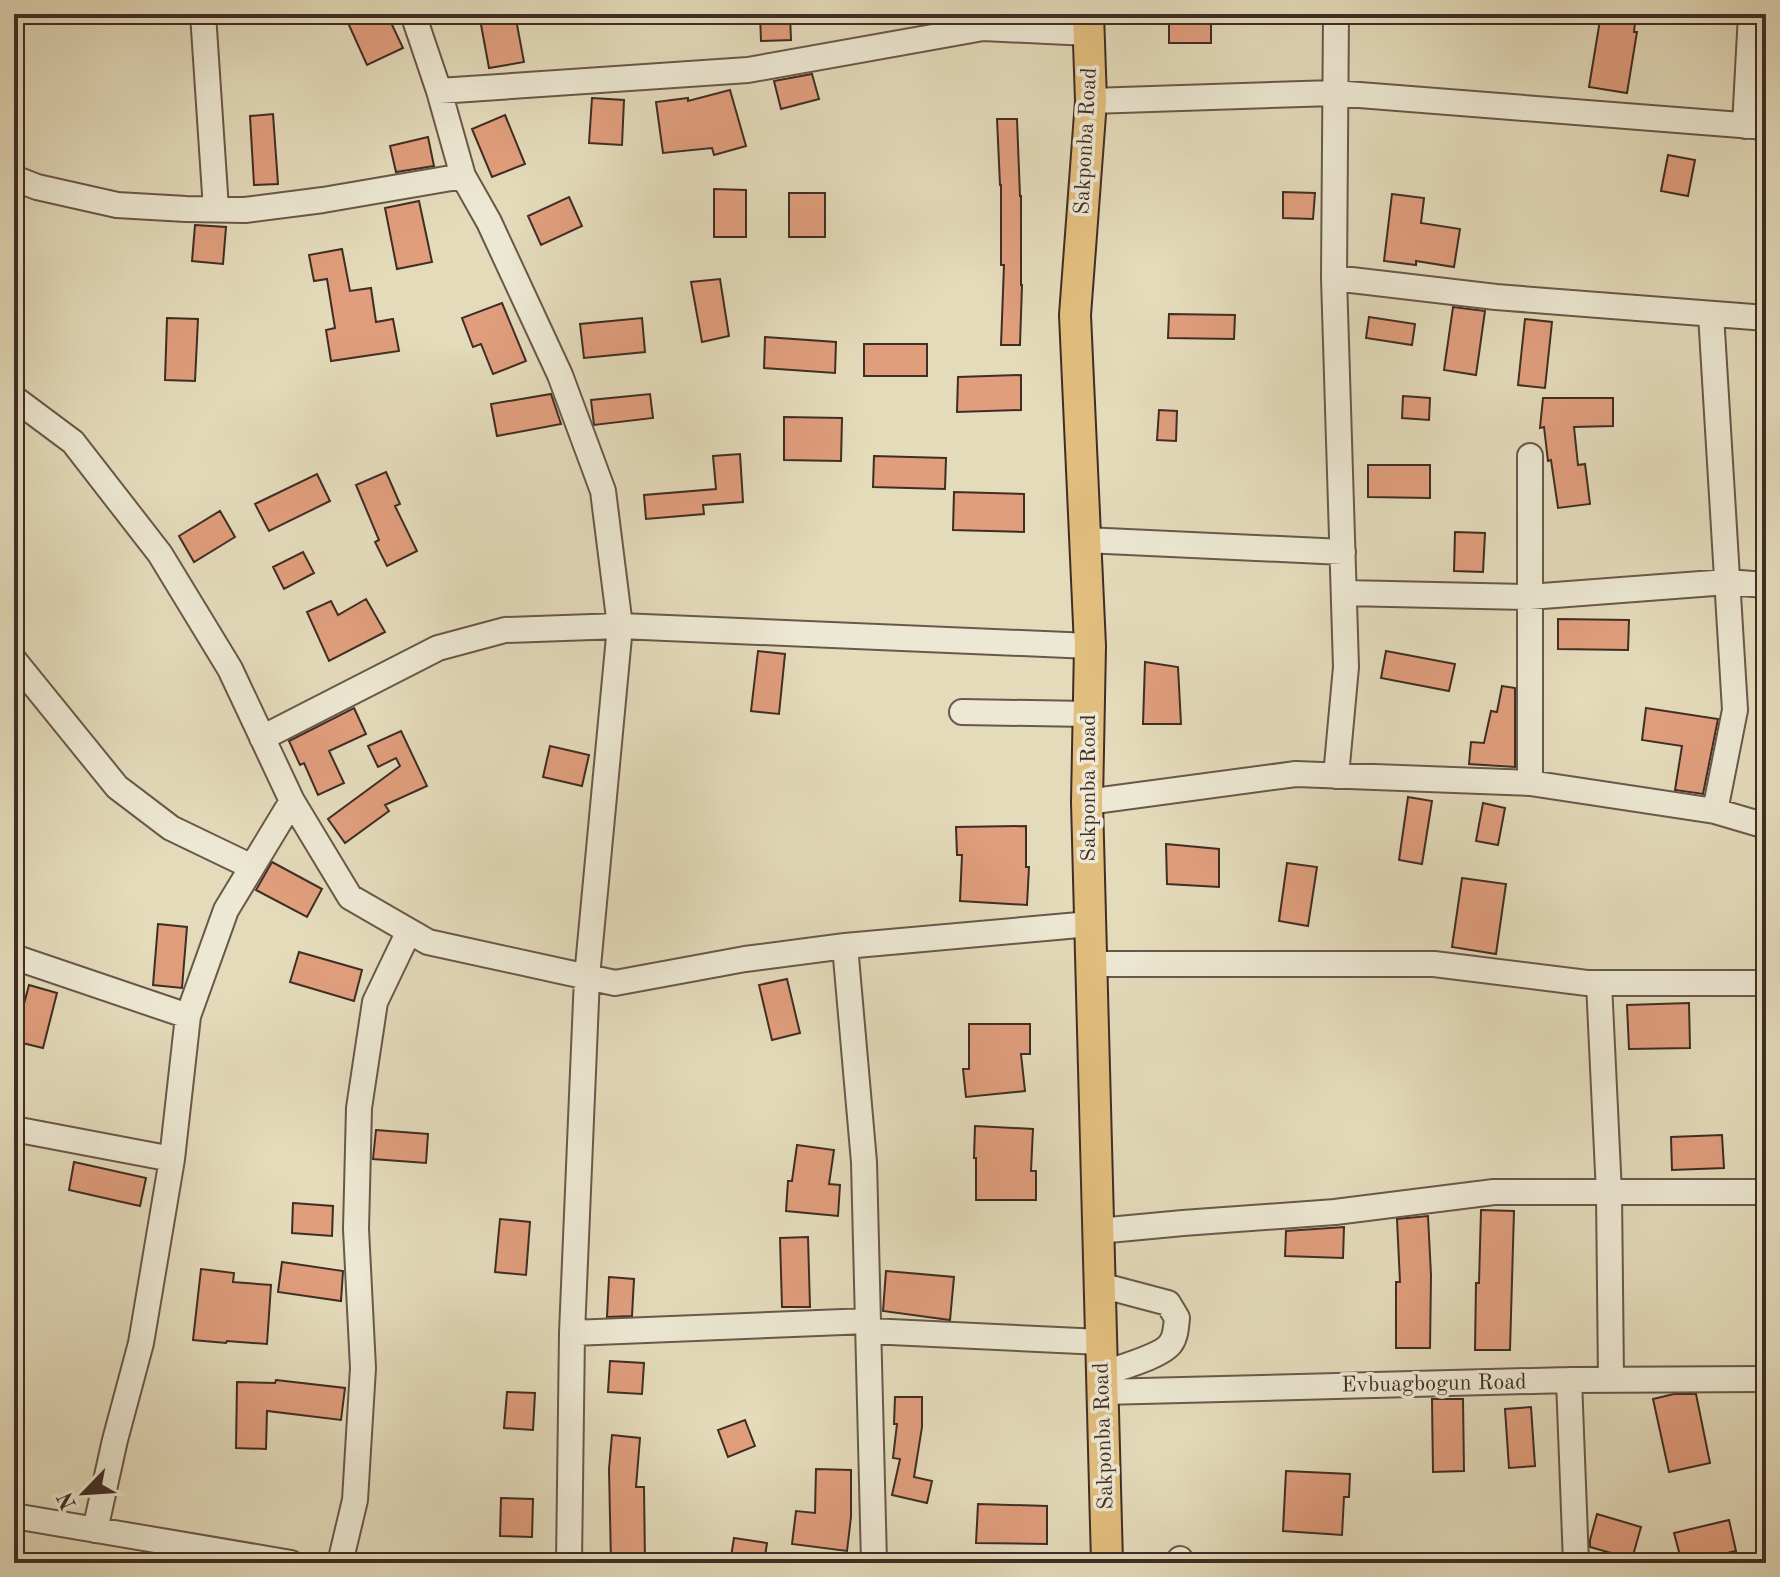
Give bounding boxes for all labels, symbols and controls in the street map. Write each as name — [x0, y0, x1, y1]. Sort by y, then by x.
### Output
street label: Sakponba Road — [1071, 67, 1101, 215]
street label: Sakponba Road — [1078, 714, 1100, 862]
street label: Sakponba Road — [1090, 1362, 1118, 1510]
street label: Evbuagbogun Road — [1341, 1371, 1527, 1397]
north arrow — [44, 1453, 124, 1533]
text: N — [54, 1488, 81, 1513]

